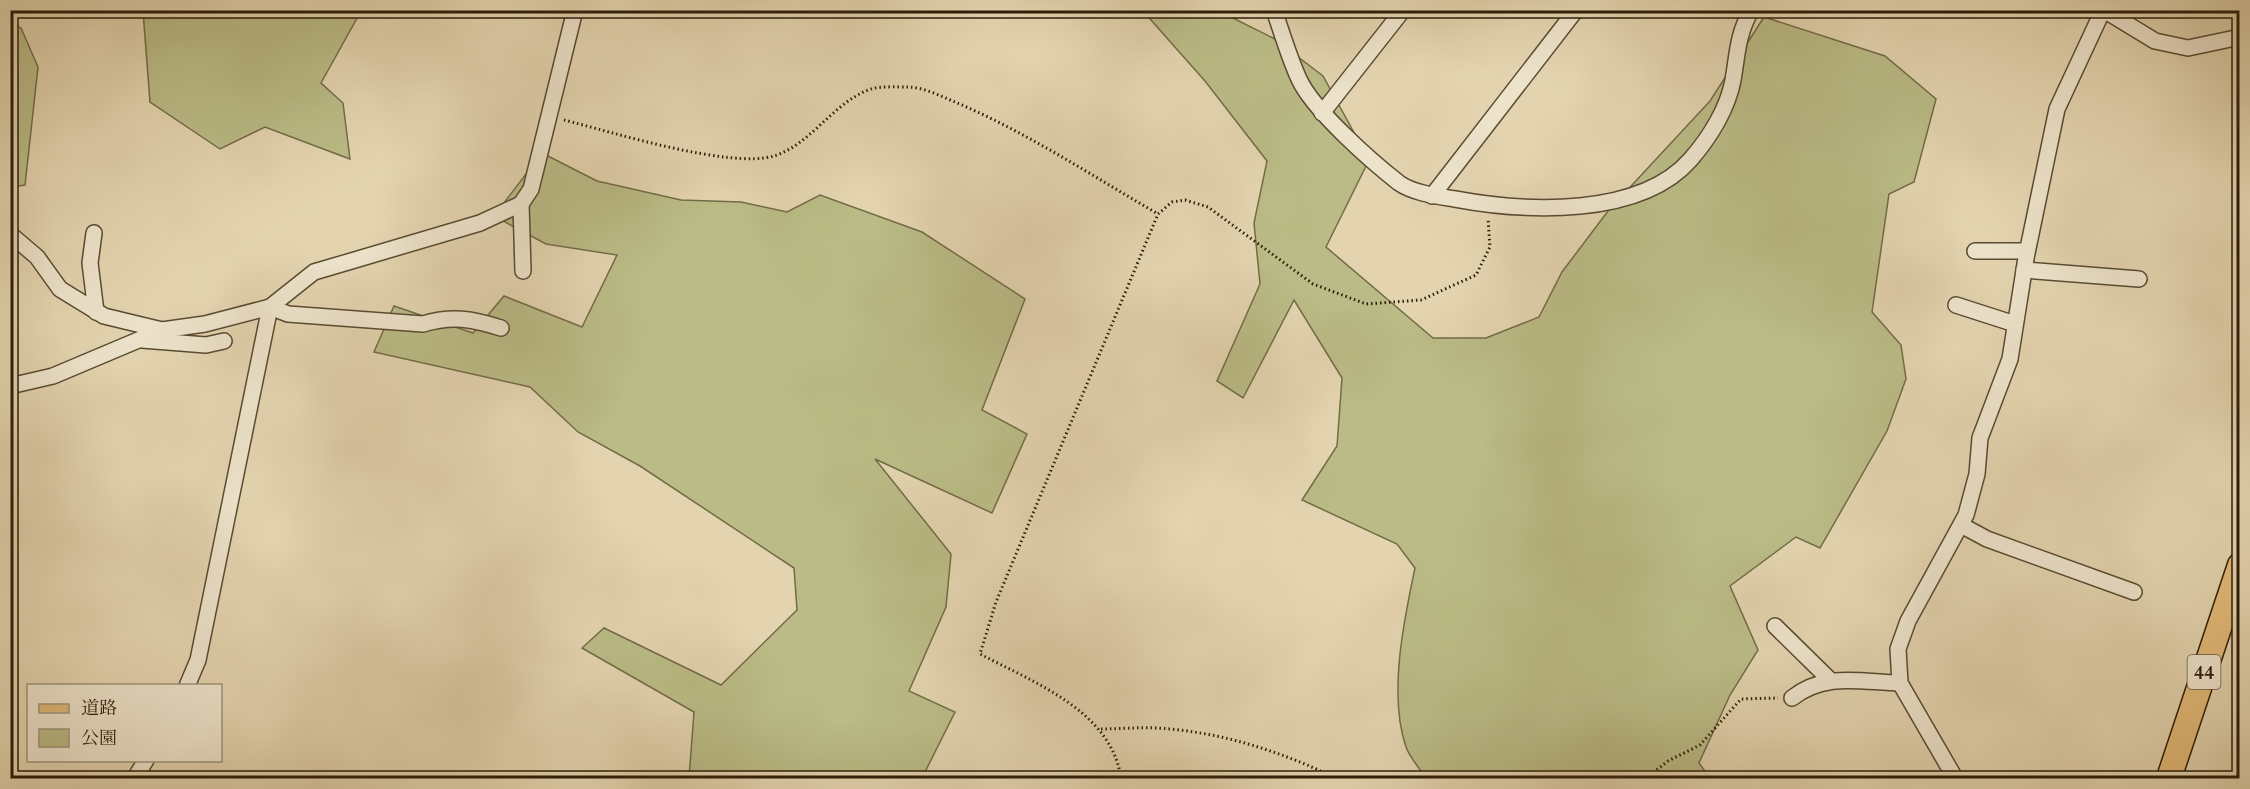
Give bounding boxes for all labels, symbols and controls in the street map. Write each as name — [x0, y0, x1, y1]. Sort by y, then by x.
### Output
road number: 44 — [2188, 655, 2220, 689]
legend — [27, 684, 222, 762]
text: 道路 — [81, 696, 117, 721]
text: 公園 — [81, 726, 117, 751]

